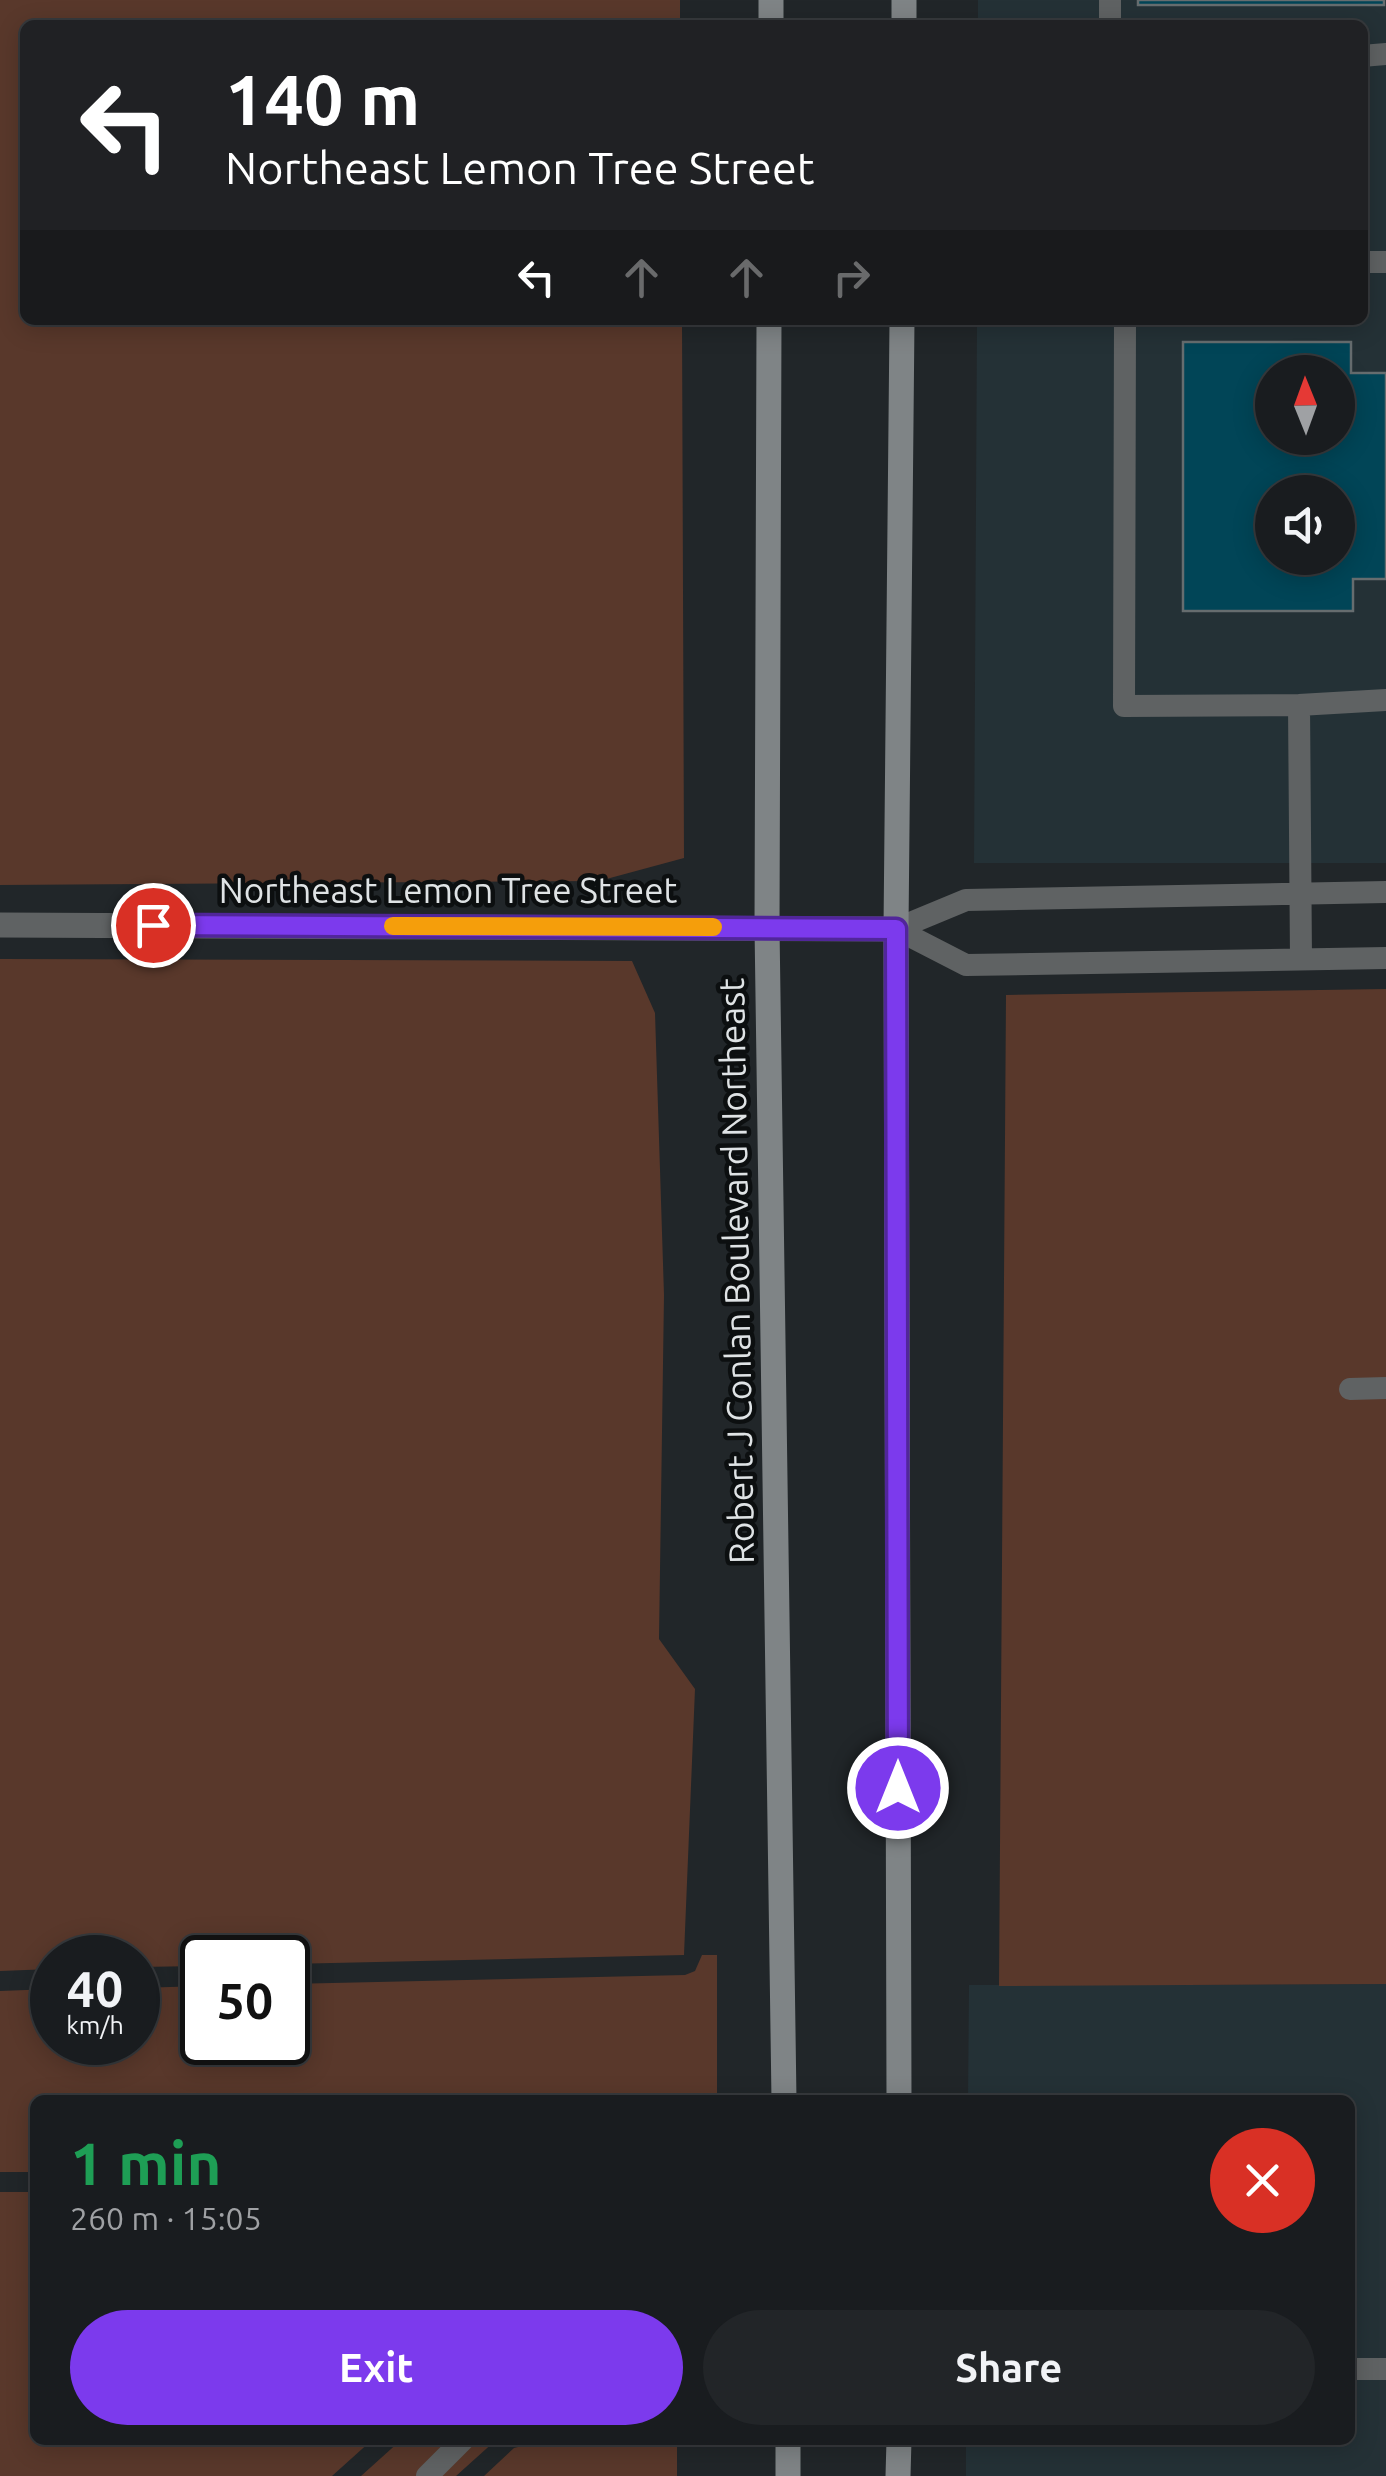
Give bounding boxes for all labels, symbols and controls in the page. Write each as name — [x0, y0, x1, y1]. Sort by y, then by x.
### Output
icon: left — [60, 60, 190, 190]
text: 140 m — [225, 60, 420, 138]
text: Northeast Lemon Tree Street — [225, 142, 814, 193]
icon: left — [509, 250, 564, 305]
icon: ahead — [614, 250, 669, 305]
icon: ahead — [719, 250, 774, 305]
icon: right — [824, 250, 879, 305]
north arrow — [1255, 355, 1355, 455]
map controls — [1255, 355, 1355, 575]
button: sound — [1255, 475, 1355, 575]
street label: Northeast Lemon Tree Street — [219, 870, 677, 910]
pin — [111, 883, 196, 968]
icon: arrive — [126, 898, 181, 953]
street label: Robert J Conlan Boulevard Northeast — [711, 977, 761, 1564]
position arrow — [846, 1736, 950, 1840]
speed limit sign: 50 — [180, 1935, 310, 2065]
text: 40 — [67, 1960, 123, 2016]
text: km/h — [66, 2011, 124, 2039]
button: close — [1210, 2128, 1315, 2233]
text: 1 min — [70, 2129, 222, 2196]
text: 260 m · 15:05 — [70, 2200, 262, 2236]
button: Exit — [70, 2310, 683, 2425]
button: Share — [703, 2310, 1315, 2425]

